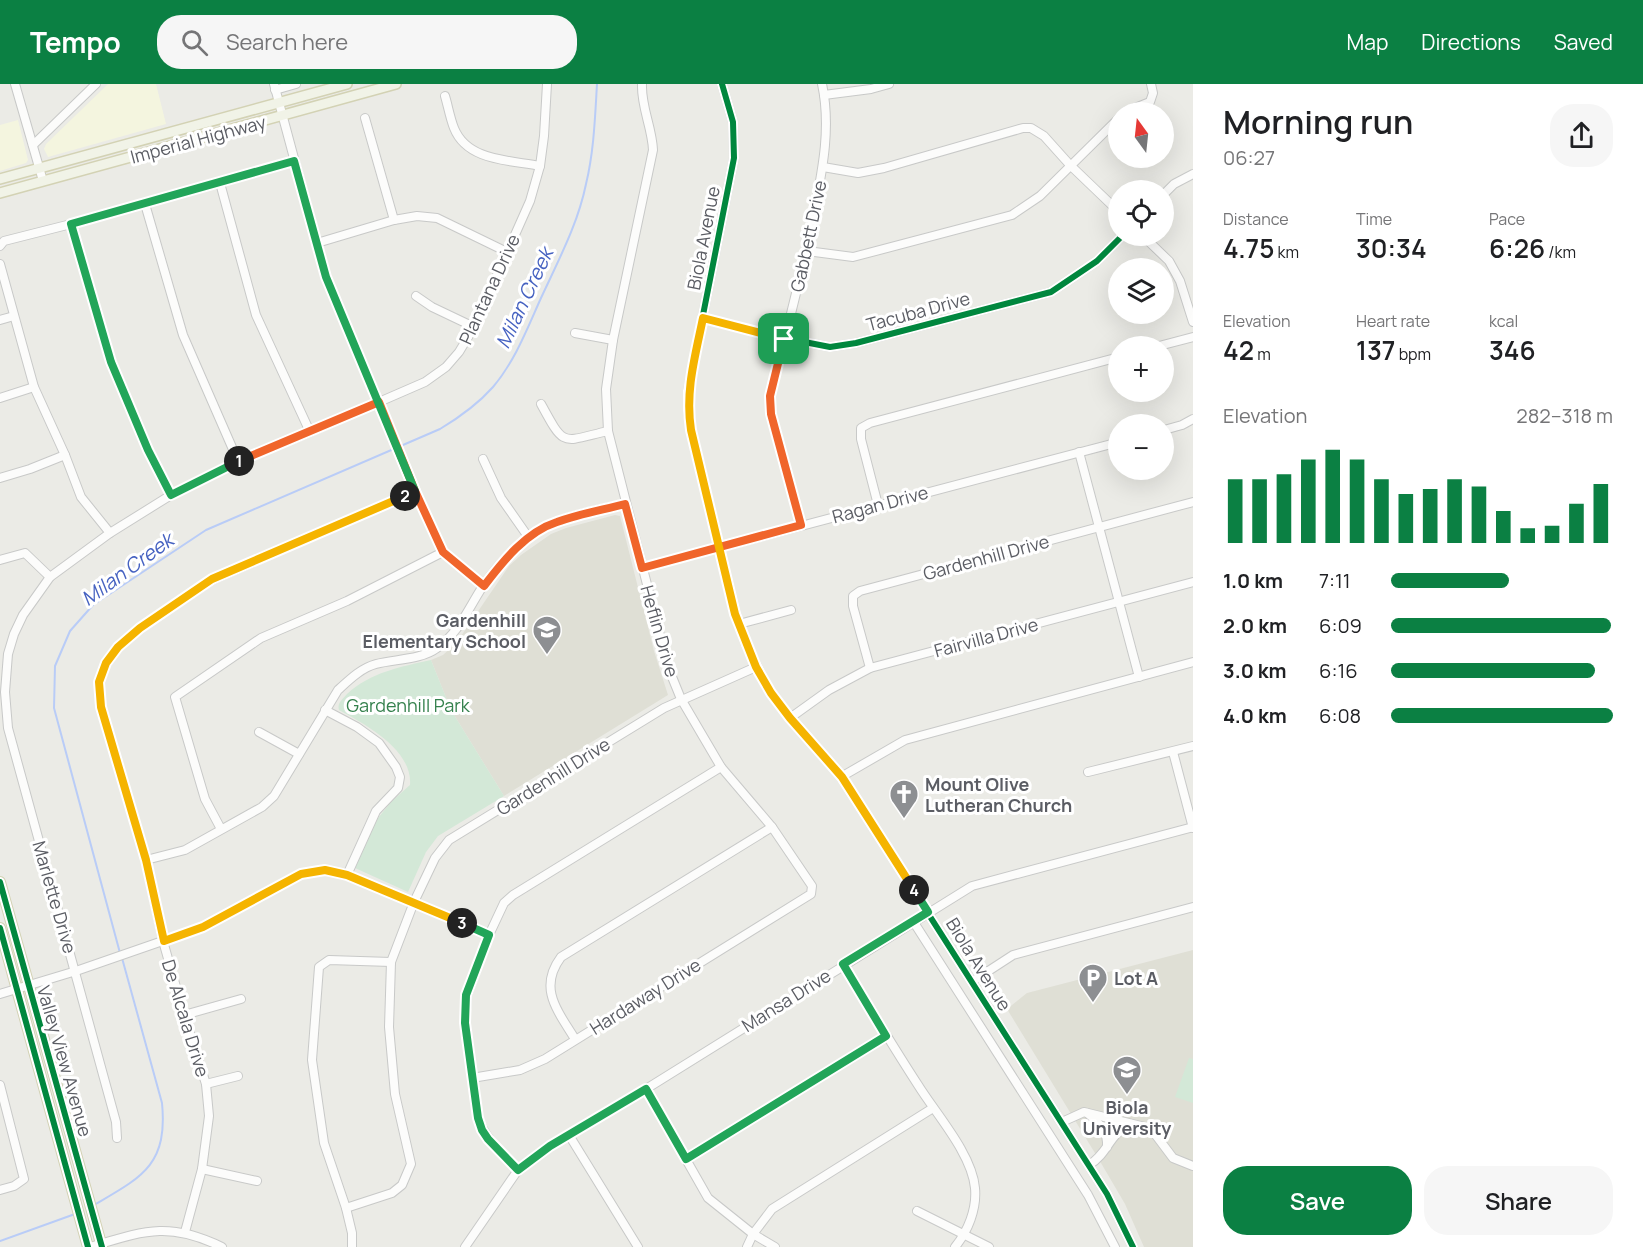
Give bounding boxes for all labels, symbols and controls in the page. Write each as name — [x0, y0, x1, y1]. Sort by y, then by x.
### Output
search box — [157, 15, 577, 69]
text: Tempo — [30, 23, 121, 61]
icon: search — [178, 26, 211, 59]
text: Search here — [226, 27, 348, 57]
text: Map — [1347, 28, 1388, 56]
text: Directions — [1421, 28, 1521, 56]
text: Saved — [1554, 28, 1613, 56]
text: Morning run — [1223, 99, 1413, 144]
north arrow — [1108, 102, 1174, 168]
map controls — [1108, 102, 1174, 480]
button: share — [1550, 104, 1613, 167]
street label: Imperial Highway — [128, 109, 269, 169]
text: 06:27 — [1223, 144, 1275, 171]
street label: Gabbett Drive — [784, 178, 832, 294]
button: locate — [1108, 180, 1174, 246]
street label: Biola Avenue — [681, 184, 725, 292]
text: Distance — [1223, 208, 1289, 230]
text: Time — [1356, 208, 1392, 230]
text: Pace — [1489, 208, 1525, 230]
street label: Plantana Drive — [453, 230, 525, 348]
text: 4.75 — [1223, 230, 1274, 266]
text: 30:34 — [1356, 230, 1427, 266]
text: 6:26 — [1489, 230, 1545, 266]
water label: Milan Creek — [489, 241, 560, 353]
text: km — [1274, 241, 1299, 263]
text: /km — [1545, 241, 1576, 263]
button: layers — [1108, 258, 1174, 324]
street label: Tacuba Drive — [863, 286, 973, 336]
text: Elevation — [1223, 310, 1291, 332]
text: Heart rate — [1356, 310, 1430, 332]
text: kcal — [1489, 310, 1518, 332]
pin — [758, 313, 809, 364]
icon: arrive — [767, 322, 800, 355]
text: 42 — [1223, 332, 1254, 368]
text: 137 — [1356, 332, 1395, 368]
text: 346 — [1489, 332, 1536, 368]
button: + — [1108, 336, 1174, 402]
text: m — [1254, 343, 1271, 365]
text: bpm — [1395, 343, 1431, 365]
text: Elevation — [1223, 402, 1307, 429]
text: 282–318 m — [1516, 402, 1613, 429]
button: − — [1108, 414, 1174, 480]
pin: 1 — [224, 446, 254, 476]
text: 1 — [235, 450, 243, 472]
street label: Ragan Drive — [829, 480, 931, 528]
pin: 2 — [390, 481, 420, 511]
text: 2 — [400, 485, 410, 507]
water label: Milan Creek — [75, 525, 181, 612]
street label: Gardenhill Drive — [920, 529, 1052, 585]
text: 1.0 km — [1223, 567, 1283, 594]
text: 7:11 — [1319, 567, 1351, 594]
street label: Heflin Drive — [635, 582, 685, 680]
place label: Gardenhill Elementary School — [363, 608, 526, 653]
street label: Fairvilla Drive — [931, 612, 1041, 662]
text: 2.0 km — [1223, 612, 1287, 639]
text: 6:09 — [1319, 612, 1362, 639]
school or university icon: Gardenhill Elementary School — [531, 614, 563, 656]
text: 3.0 km — [1223, 657, 1287, 684]
text: 6:16 — [1319, 657, 1358, 684]
park label: Gardenhill Park — [346, 693, 471, 717]
text: 4.0 km — [1223, 702, 1287, 729]
text: 6:08 — [1319, 702, 1361, 729]
street label: Gardenhill Drive — [492, 731, 614, 821]
place label: Mount Olive Lutheran Church — [925, 772, 1072, 817]
church icon: Mount Olive Lutheran Church — [888, 778, 920, 820]
street label: Marlette Drive — [27, 838, 83, 956]
pin: 4 — [899, 875, 929, 905]
text: 4 — [909, 879, 919, 901]
pin: 3 — [447, 908, 477, 938]
text: 3 — [457, 912, 467, 934]
street label: Biola Avenue — [941, 913, 1017, 1015]
street label: Hardaway Drive — [585, 952, 705, 1040]
street label: De Alcala Drive — [157, 956, 215, 1080]
parking icon: Lot A — [1077, 962, 1109, 1004]
street label: Mansa Drive — [737, 963, 835, 1037]
place label: Lot A — [1114, 966, 1158, 990]
street label: Valley View Avenue — [32, 983, 98, 1139]
school or university icon: Biola University — [1111, 1054, 1143, 1096]
place label: Biola University — [1083, 1095, 1171, 1140]
button: Save — [1223, 1166, 1412, 1235]
button: Share — [1424, 1166, 1613, 1235]

